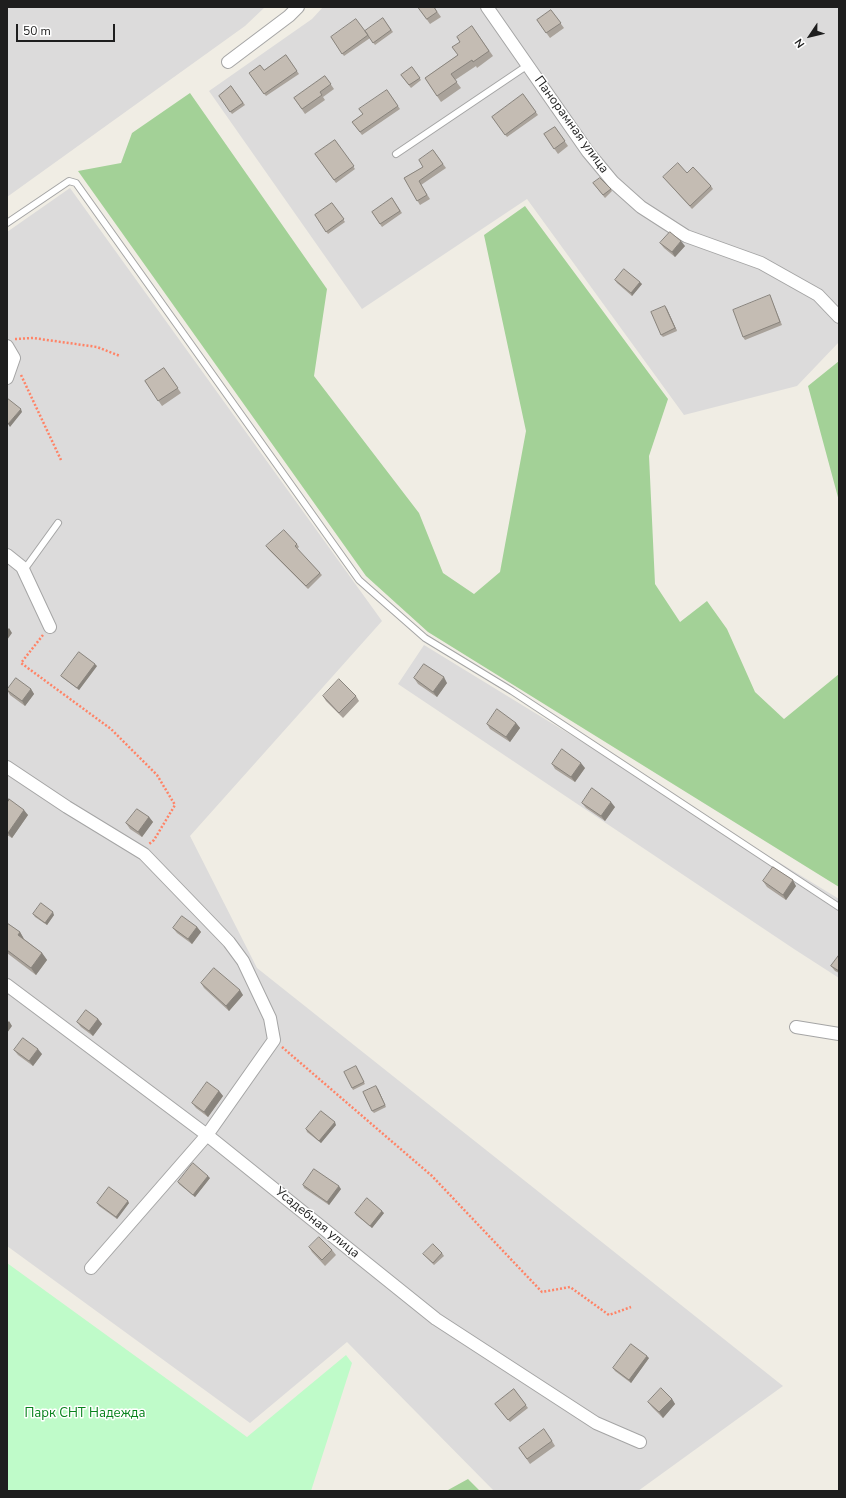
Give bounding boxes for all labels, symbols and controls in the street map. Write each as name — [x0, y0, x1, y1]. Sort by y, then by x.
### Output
scale bar — [18, 16, 117, 42]
north arrow — [790, 16, 830, 56]
text: 50 m — [23, 23, 51, 39]
text: N — [791, 36, 808, 51]
street label: Панорамная улица — [530, 73, 612, 177]
street label: Усадебная улица — [272, 1184, 362, 1262]
park label: Парк СНТ Надежда — [24, 1406, 146, 1422]

